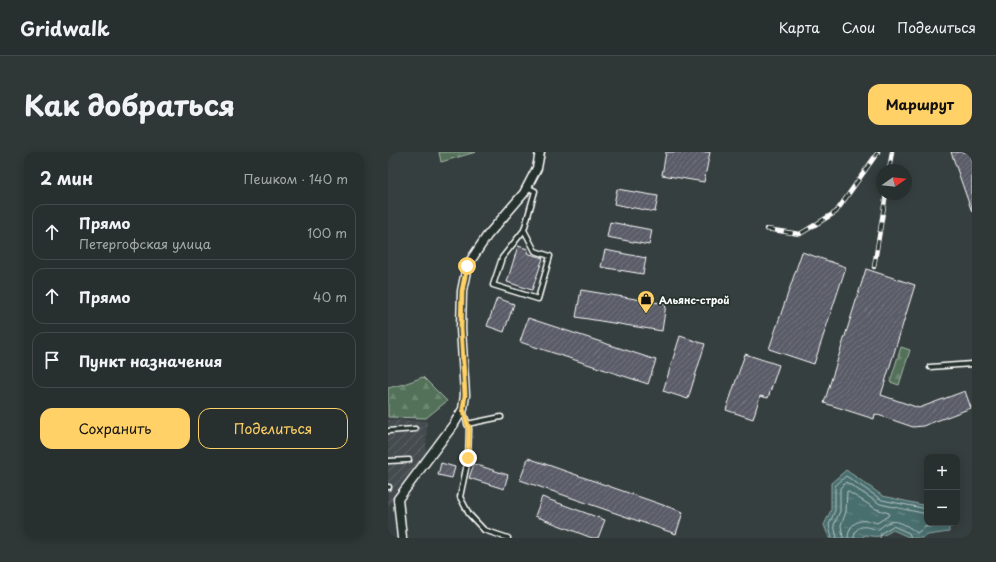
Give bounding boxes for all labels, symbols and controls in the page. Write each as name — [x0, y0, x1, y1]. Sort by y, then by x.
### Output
text: Gridwalk — [20, 14, 110, 42]
text: Карта — [779, 17, 820, 38]
text: Слои — [842, 17, 875, 38]
text: Поделиться — [897, 17, 976, 38]
text: Как добраться — [24, 83, 235, 126]
button: Маршрут — [868, 84, 972, 125]
north arrow — [876, 164, 912, 200]
text: 2 мин — [40, 165, 93, 191]
text: Пешком · 140 m — [244, 169, 348, 188]
text: Прямо — [79, 211, 130, 234]
icon: ahead — [41, 221, 63, 243]
text: 100 m — [307, 223, 347, 242]
text: Петергофская улица — [79, 234, 211, 253]
route start — [458, 257, 476, 275]
icon: ahead — [41, 285, 63, 307]
text: Прямо — [79, 285, 130, 308]
text: 40 m — [313, 287, 347, 306]
shop icon: Альянс-строй — [636, 289, 656, 314]
place label: Альянс-строй — [659, 292, 729, 307]
icon: arrive — [41, 349, 63, 371]
text: Пункт назначения — [79, 349, 222, 372]
button: Сохранить — [40, 408, 190, 449]
button: Поделиться — [198, 408, 348, 449]
route end — [459, 449, 477, 467]
map controls — [924, 454, 960, 526]
button: + — [924, 454, 960, 490]
button: − — [924, 490, 960, 526]

